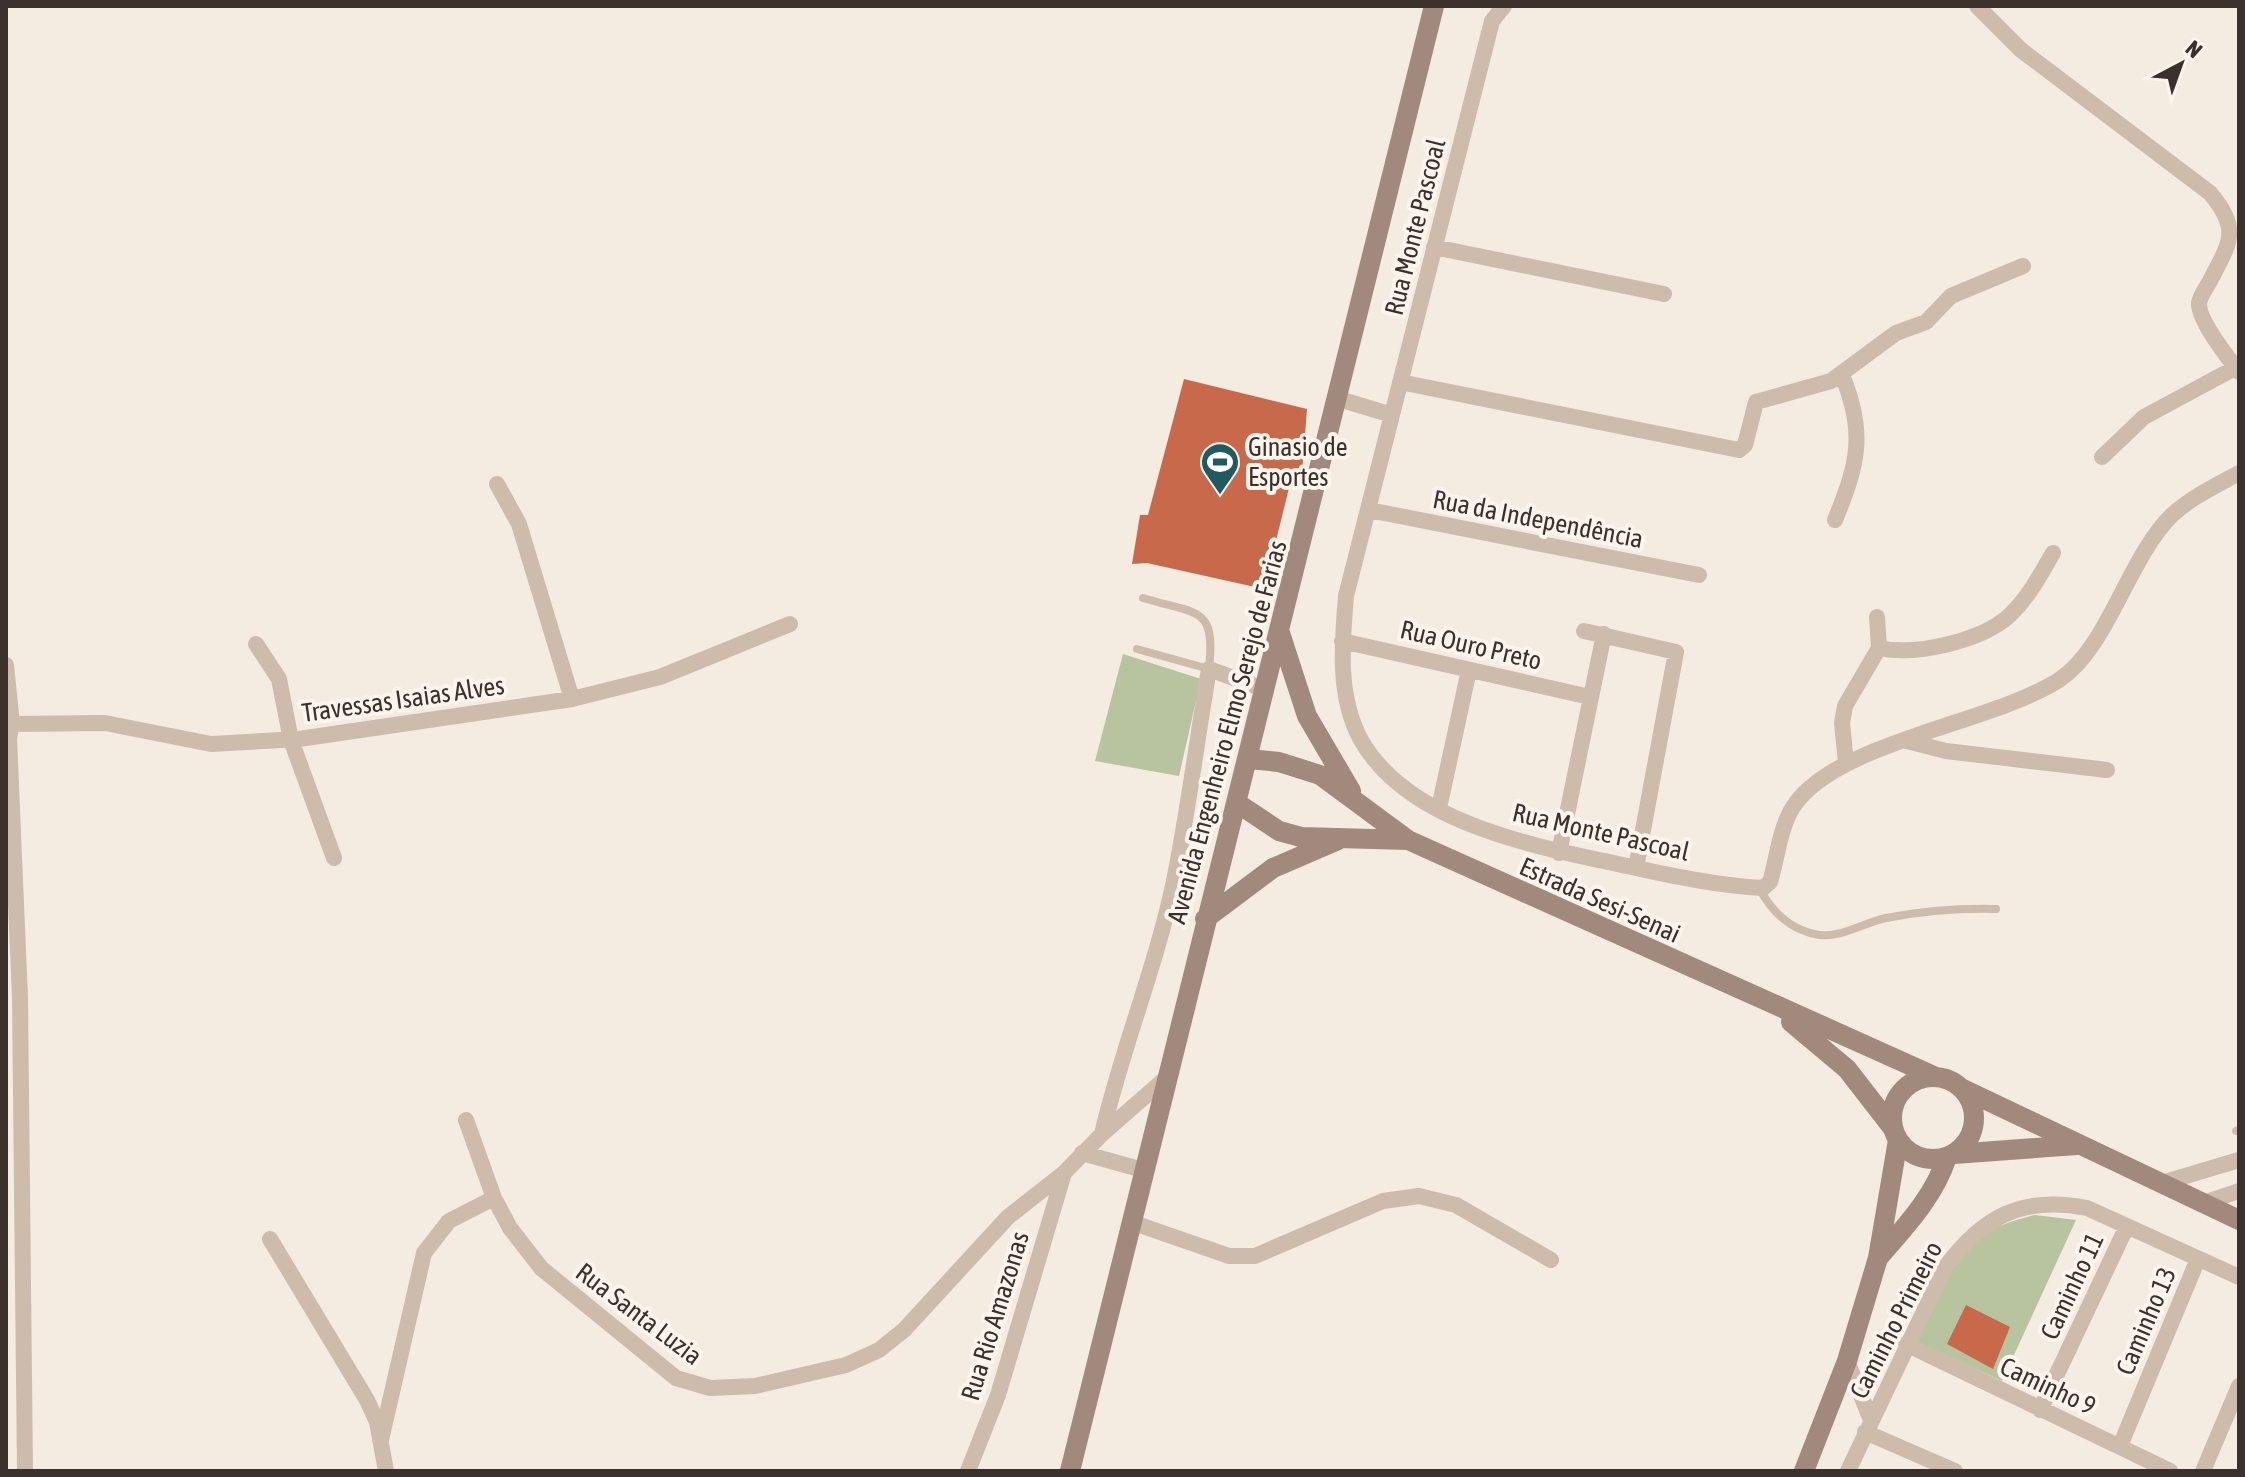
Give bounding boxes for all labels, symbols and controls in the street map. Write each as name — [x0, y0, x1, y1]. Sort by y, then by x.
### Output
north arrow — [2141, 24, 2221, 104]
text: N — [2181, 35, 2208, 63]
street label: Rua Monte Pascoal — [1379, 136, 1451, 318]
place label: Ginasio de Esportes — [1248, 432, 1348, 492]
sports icon: Ginasio de Esportes — [1199, 441, 1241, 496]
street label: Rua da Independência — [1430, 484, 1646, 554]
street label: Avenida Engenheiro Elmo Serejo de Farias — [1161, 537, 1293, 927]
street label: Rua Ouro Preto — [1397, 614, 1545, 676]
street label: Travessas Isaias Alves — [300, 670, 506, 728]
street label: Rua Monte Pascoal — [1510, 797, 1692, 867]
street label: Estrada Sesi-Senai — [1515, 851, 1685, 949]
street label: Rua Rio Amazonas — [955, 1228, 1035, 1404]
street label: Caminho 11 — [2034, 1228, 2110, 1344]
street label: Caminho Primeiro — [1844, 1236, 1948, 1404]
street label: Rua Santa Luzia — [570, 1257, 708, 1371]
street label: Caminho 13 — [2110, 1263, 2182, 1379]
street label: Caminho 9 — [1996, 1351, 2100, 1421]

